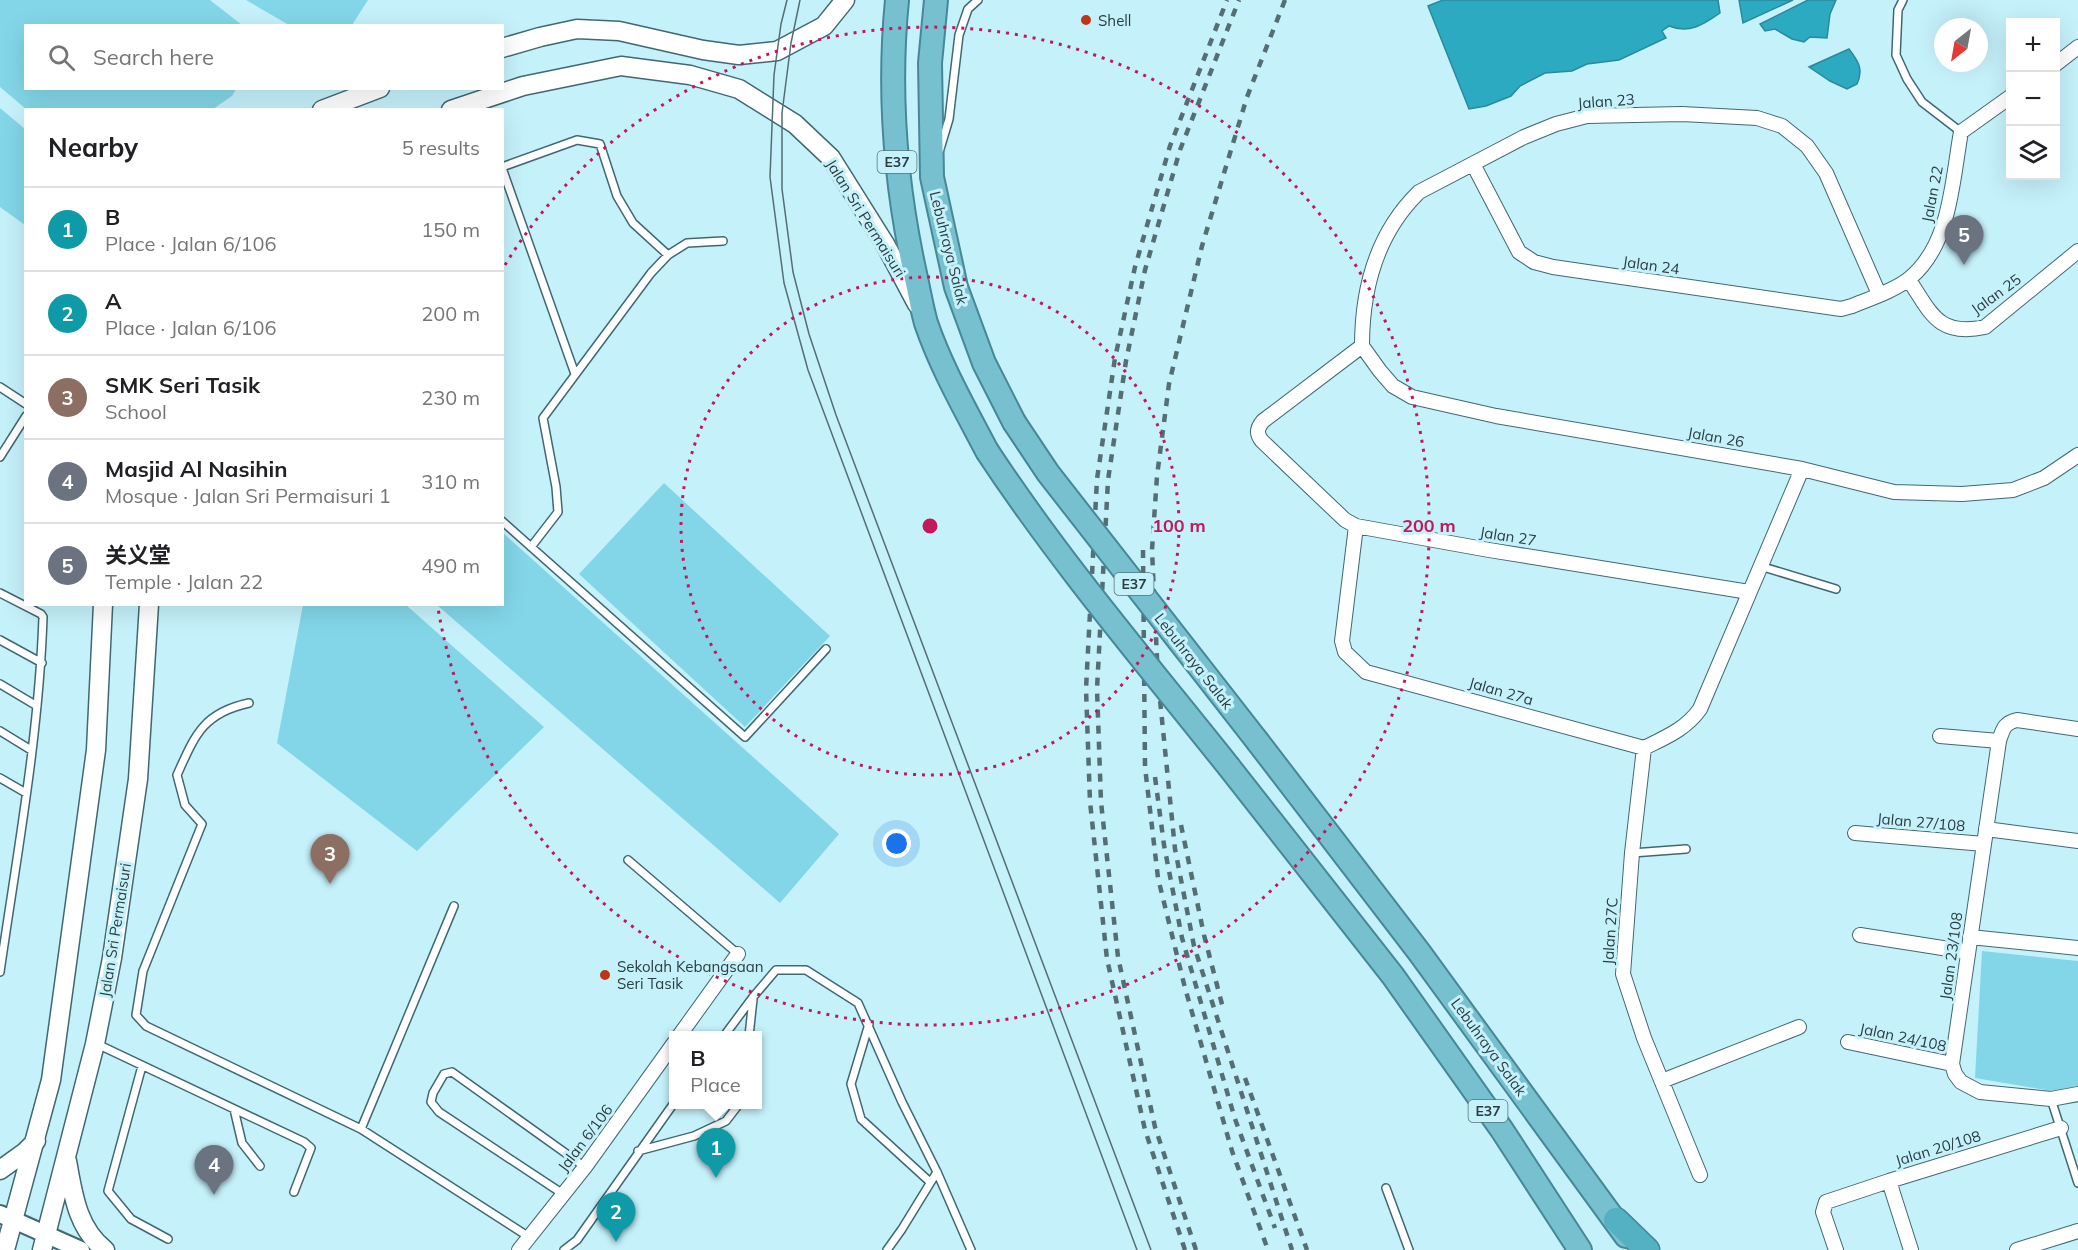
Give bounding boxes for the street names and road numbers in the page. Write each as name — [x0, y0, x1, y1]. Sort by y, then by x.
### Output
street label: Jalan 23 — [1577, 90, 1635, 112]
road number: E37 — [878, 151, 916, 173]
street label: Jalan Sri Permaisuri — [822, 156, 910, 280]
street label: Jalan 22 — [1917, 164, 1947, 224]
street label: Lebuhraya Salak — [926, 189, 972, 307]
street label: Jalan 24 — [1621, 252, 1681, 278]
street label: Jalan 25 — [1967, 269, 2025, 319]
street label: Jalan 26 — [1686, 423, 1746, 451]
street label: Jalan 27 — [1478, 522, 1538, 550]
road number: E37 — [1114, 573, 1154, 595]
street label: Lebuhraya Salak — [1151, 609, 1237, 713]
street label: Jalan 27a — [1467, 673, 1535, 709]
street label: Jalan 27/108 — [1876, 809, 1966, 835]
street label: Jalan Sri Permaisuri — [95, 862, 135, 998]
street label: Jalan 27C — [1598, 897, 1622, 965]
street label: Jalan 23/108 — [1935, 911, 1967, 1001]
street label: Lebuhraya Salak — [1447, 994, 1531, 1100]
street label: Jalan 24/108 — [1858, 1019, 1948, 1055]
road number: E37 — [1468, 1100, 1508, 1122]
street label: Jalan 6/106 — [553, 1101, 617, 1175]
street label: Jalan 20/108 — [1893, 1126, 1983, 1170]

